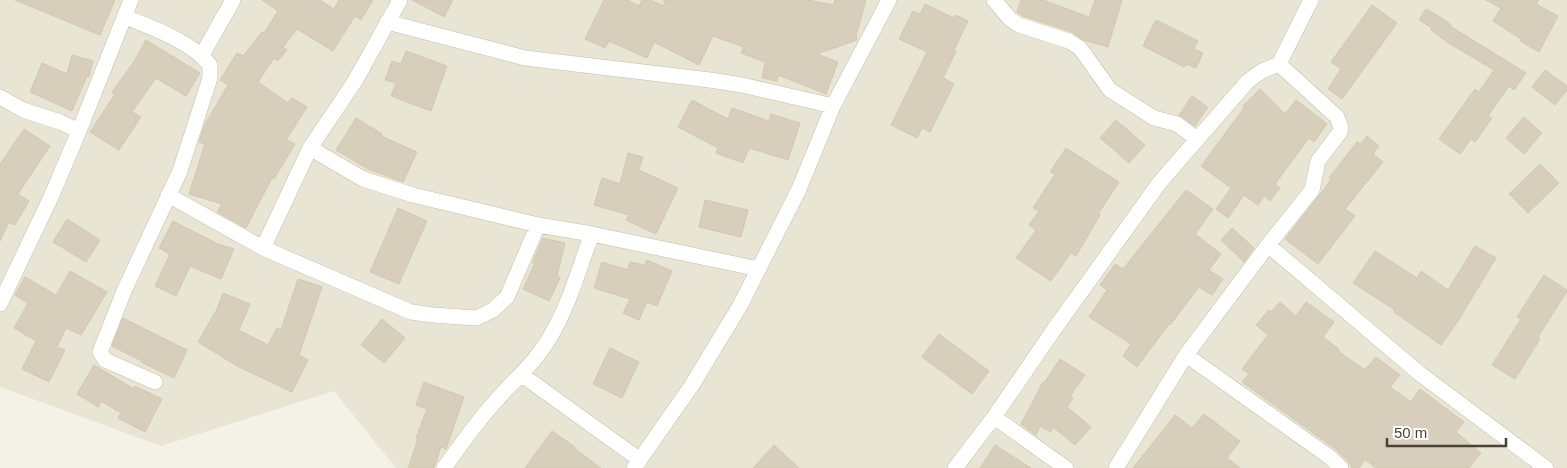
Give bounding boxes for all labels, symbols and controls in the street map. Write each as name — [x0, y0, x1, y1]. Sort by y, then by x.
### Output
scale bar — [1387, 416, 1506, 448]
text: 50 m — [1394, 424, 1427, 441]

